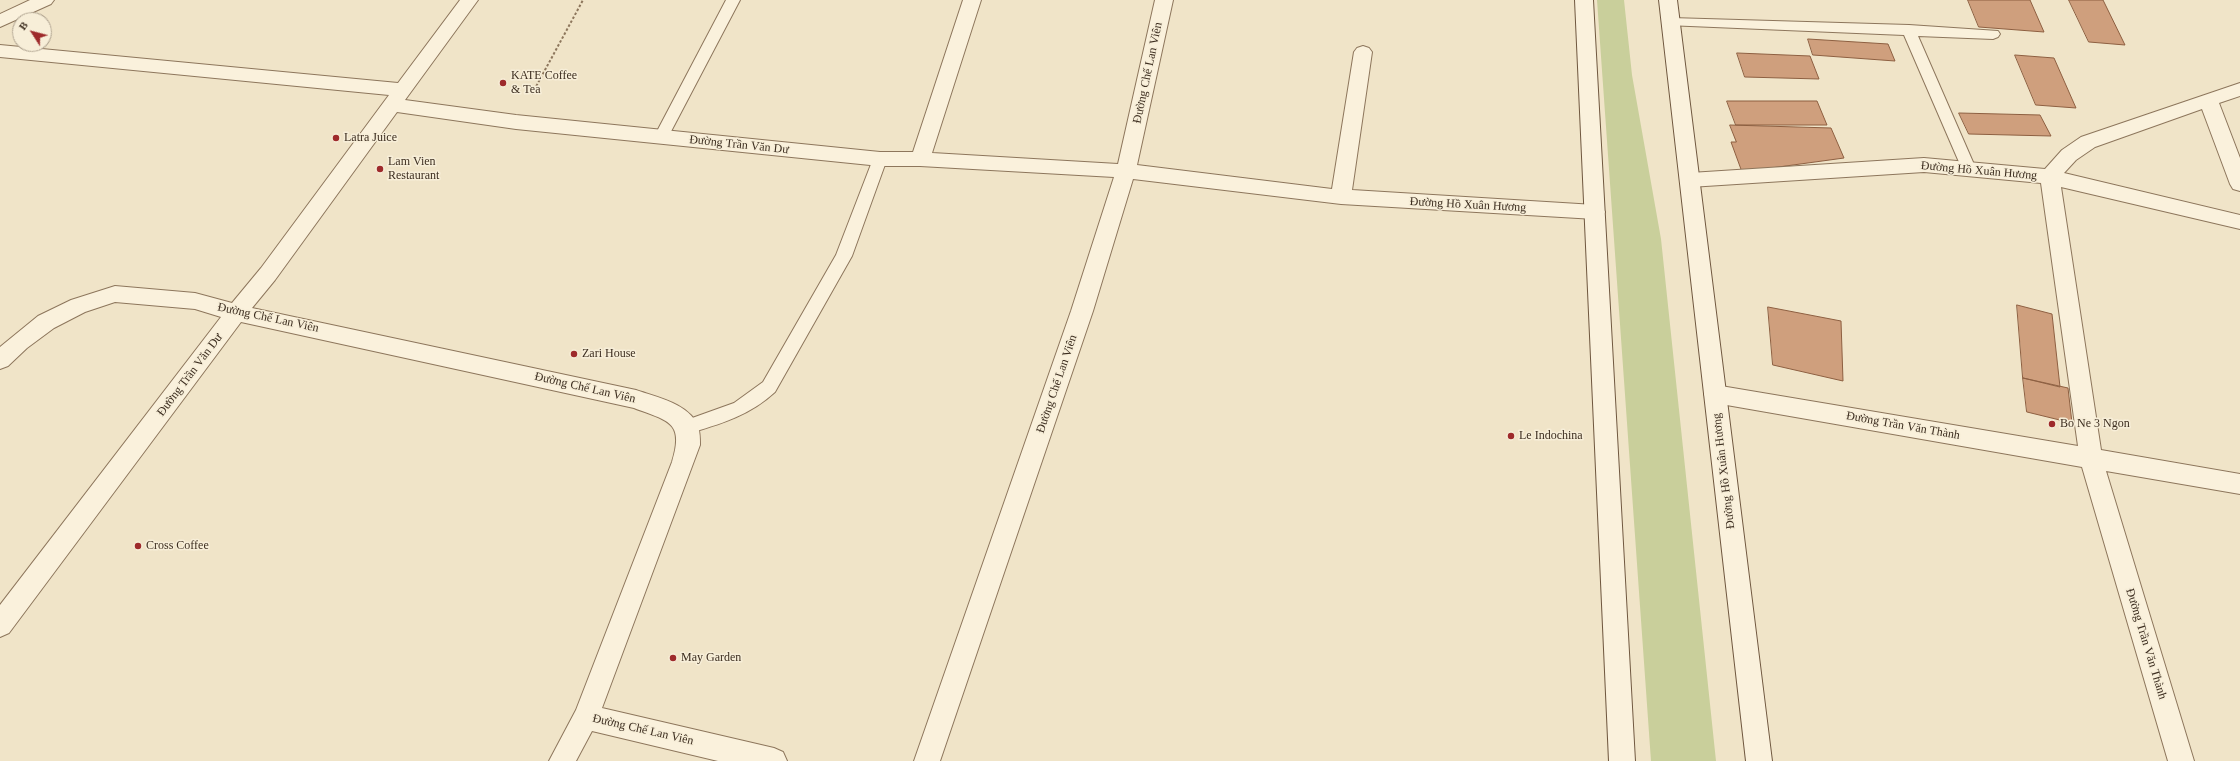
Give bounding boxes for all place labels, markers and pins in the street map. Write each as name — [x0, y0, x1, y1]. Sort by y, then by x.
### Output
place label: KATE Coffee & Tea — [511, 69, 577, 97]
marker: KATE Coffee & Tea — [498, 78, 508, 88]
place label: Latra Juice — [344, 131, 397, 145]
marker: Latra Juice — [331, 133, 341, 143]
place label: Lam Vien Restaurant — [388, 155, 439, 183]
marker: Lam Vien Restaurant — [375, 164, 385, 174]
place label: Zari House — [582, 347, 636, 361]
marker: Zari House — [569, 349, 579, 359]
place label: Bo Ne 3 Ngon — [2060, 417, 2130, 431]
marker: Bo Ne 3 Ngon — [2047, 419, 2057, 429]
place label: Le Indochina — [1519, 429, 1583, 443]
marker: Le Indochina — [1506, 431, 1516, 441]
place label: Cross Coffee — [146, 539, 209, 553]
marker: Cross Coffee — [133, 541, 143, 551]
place label: May Garden — [681, 651, 741, 665]
marker: May Garden — [668, 653, 678, 663]

